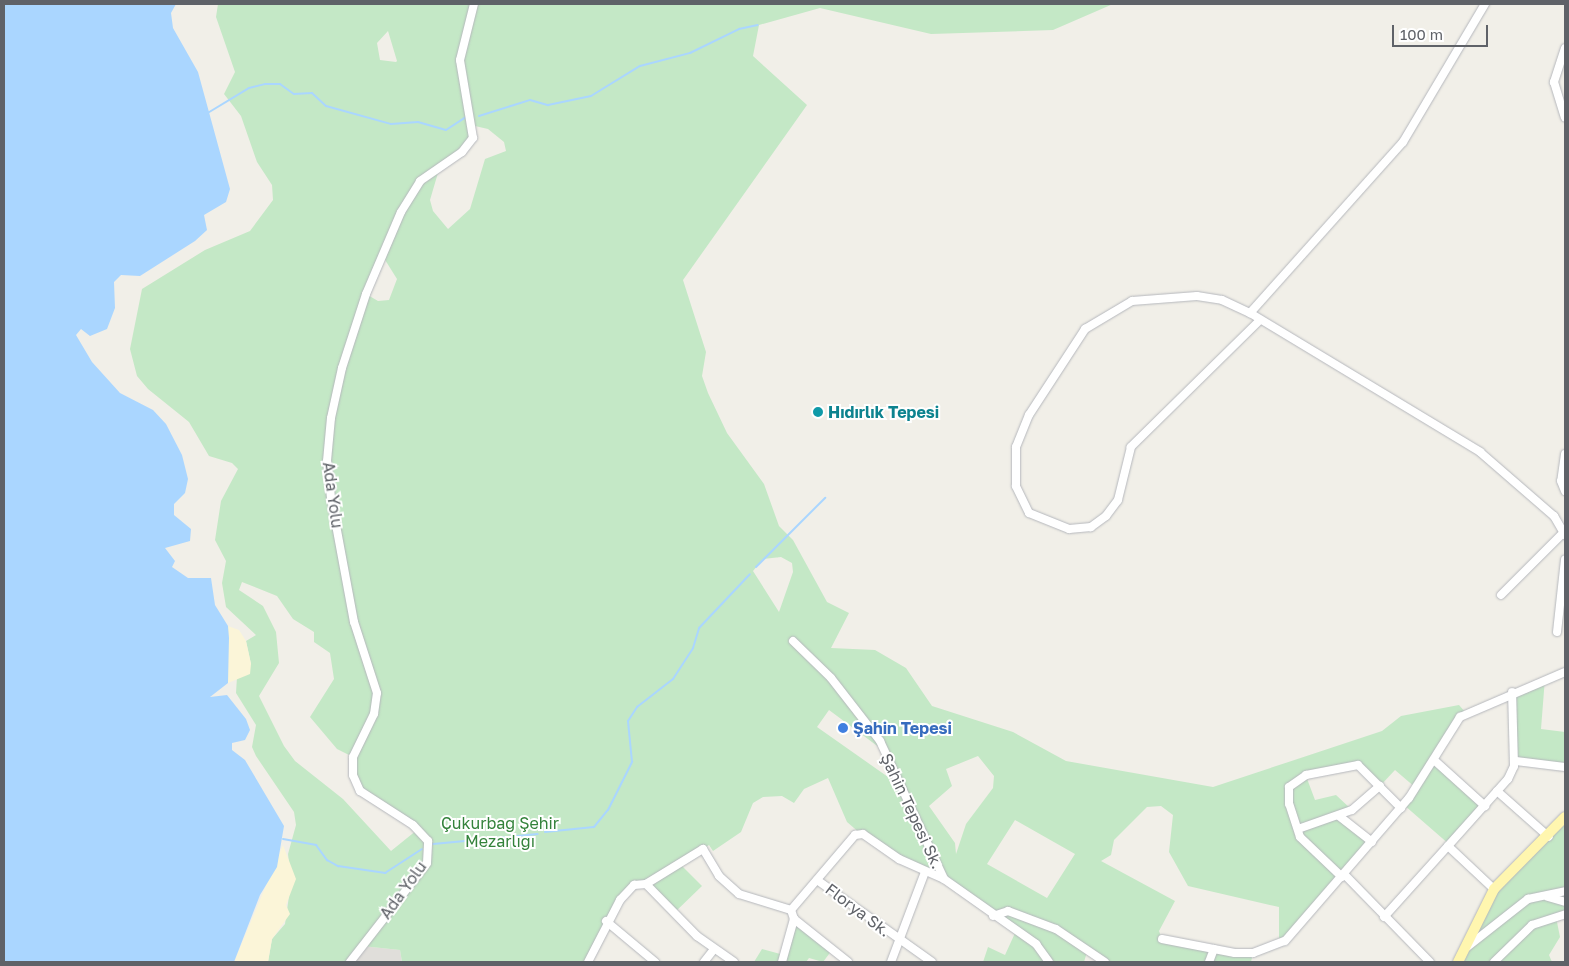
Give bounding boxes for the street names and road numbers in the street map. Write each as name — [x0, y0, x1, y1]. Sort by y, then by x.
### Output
street label: Ada Yolu — [319, 461, 347, 529]
street label: Şahin Tepesi Sk. — [877, 750, 947, 872]
street label: Ada Yolu — [376, 857, 430, 923]
street label: Florya Sk. — [822, 879, 894, 941]

